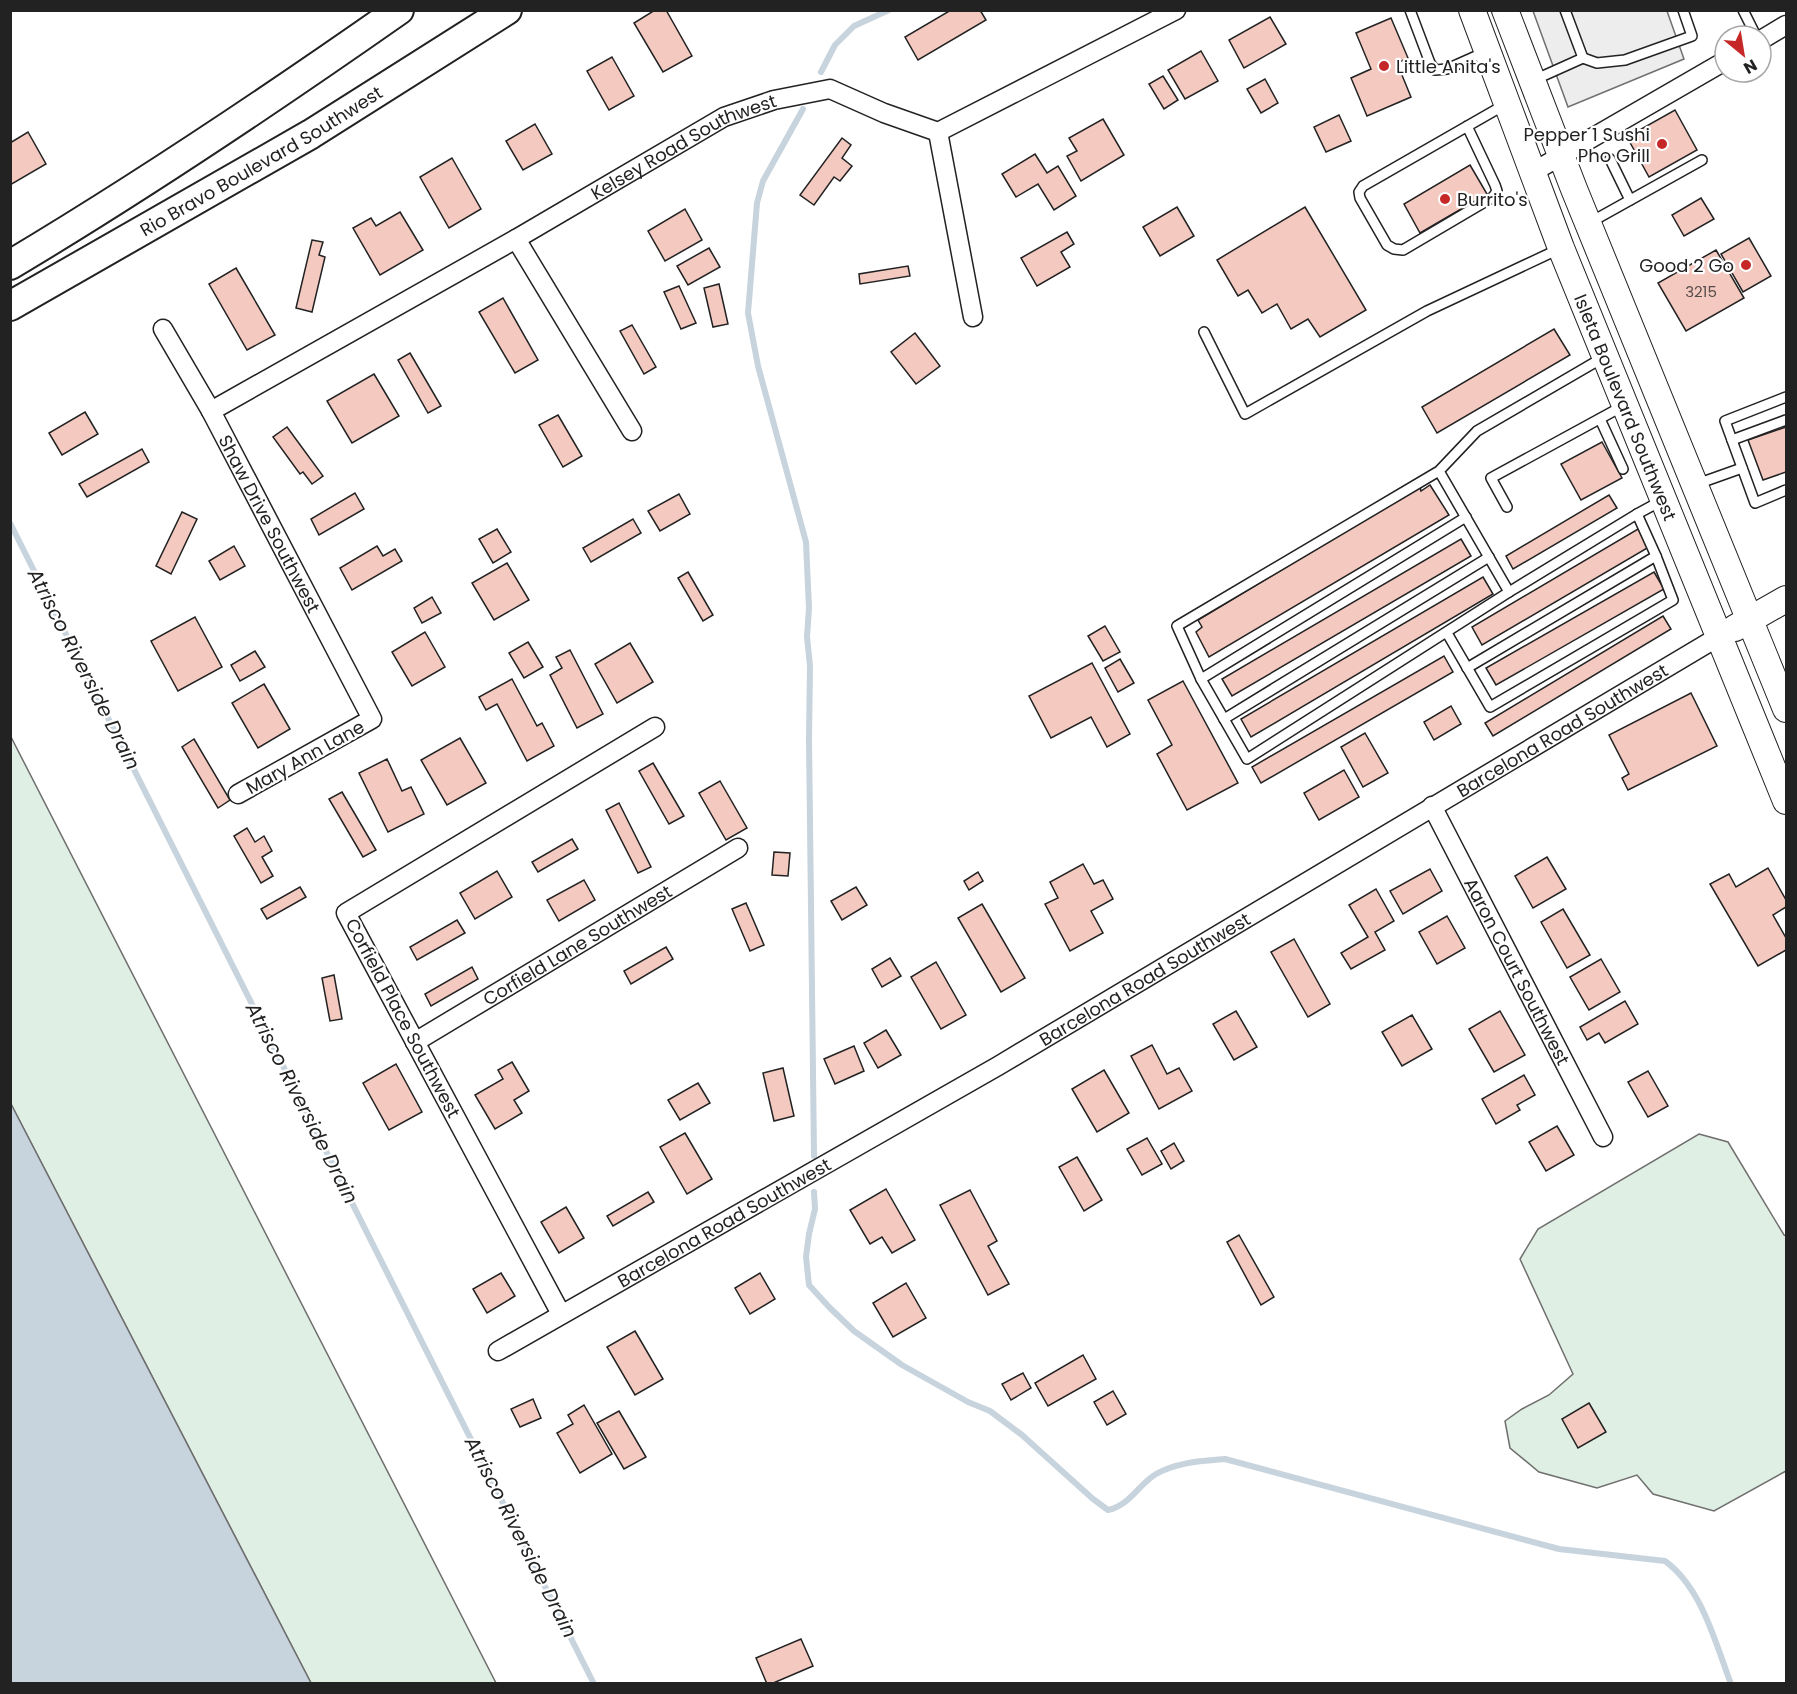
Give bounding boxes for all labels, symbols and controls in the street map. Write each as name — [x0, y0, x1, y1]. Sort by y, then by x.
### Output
north arrow — [1713, 24, 1773, 84]
place label: Little Anita's — [1396, 54, 1501, 79]
text: N — [1739, 54, 1761, 80]
marker: Little Anita's — [1377, 59, 1391, 73]
street label: Rio Bravo Boulevard Southwest — [135, 80, 387, 242]
street label: Kelsey Road Southwest — [586, 88, 779, 205]
place label: Pepper 1 Sushi Pho Grill — [1523, 122, 1650, 168]
marker: Pepper 1 Sushi Pho Grill — [1655, 137, 1669, 151]
place label: Burrito's — [1457, 187, 1528, 212]
marker: Burrito's — [1438, 192, 1452, 206]
place label: Good 2 Go — [1639, 253, 1734, 278]
marker: Good 2 Go — [1739, 258, 1753, 272]
house number: 3215 — [1685, 281, 1717, 302]
street label: Isleta Boulevard Southwest — [1569, 290, 1683, 524]
street label: Shaw Drive Southwest — [213, 430, 327, 617]
water label: Atrisco Riverside Drain — [21, 563, 147, 775]
street label: Barcelona Road Southwest — [1452, 657, 1672, 803]
street label: Mary Ann Lane — [241, 714, 369, 800]
street label: Aaron Court Southwest — [1459, 873, 1576, 1069]
street label: Corfield Lane Southwest — [478, 878, 676, 1011]
street label: Barcelona Road Southwest — [1034, 906, 1255, 1051]
street label: Corfield Place Southwest — [340, 914, 466, 1122]
water label: Atrisco Riverside Drain — [239, 997, 365, 1209]
street label: Barcelona Road Southwest — [613, 1152, 835, 1293]
water label: Atrisco Riverside Drain — [458, 1431, 584, 1643]

